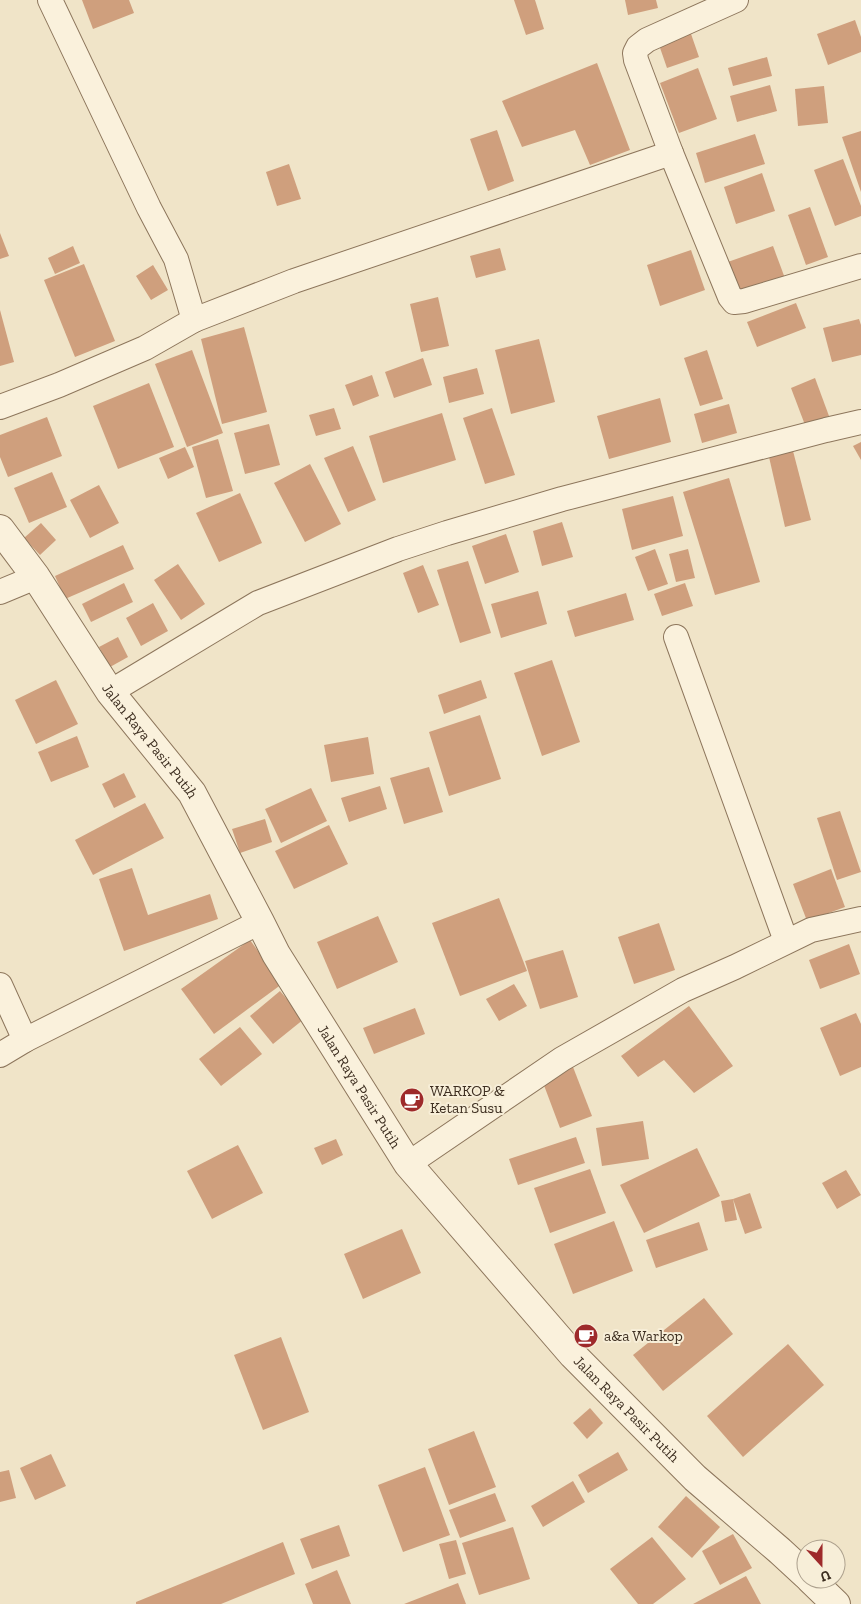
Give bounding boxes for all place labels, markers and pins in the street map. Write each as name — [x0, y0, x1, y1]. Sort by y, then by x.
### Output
place label: WARKOP & Ketan Susu — [430, 1082, 505, 1117]
cafe icon: WARKOP & Ketan Susu — [399, 1087, 425, 1113]
cafe icon: a&a Warkop — [573, 1323, 599, 1349]
place label: a&a Warkop — [604, 1327, 683, 1345]

